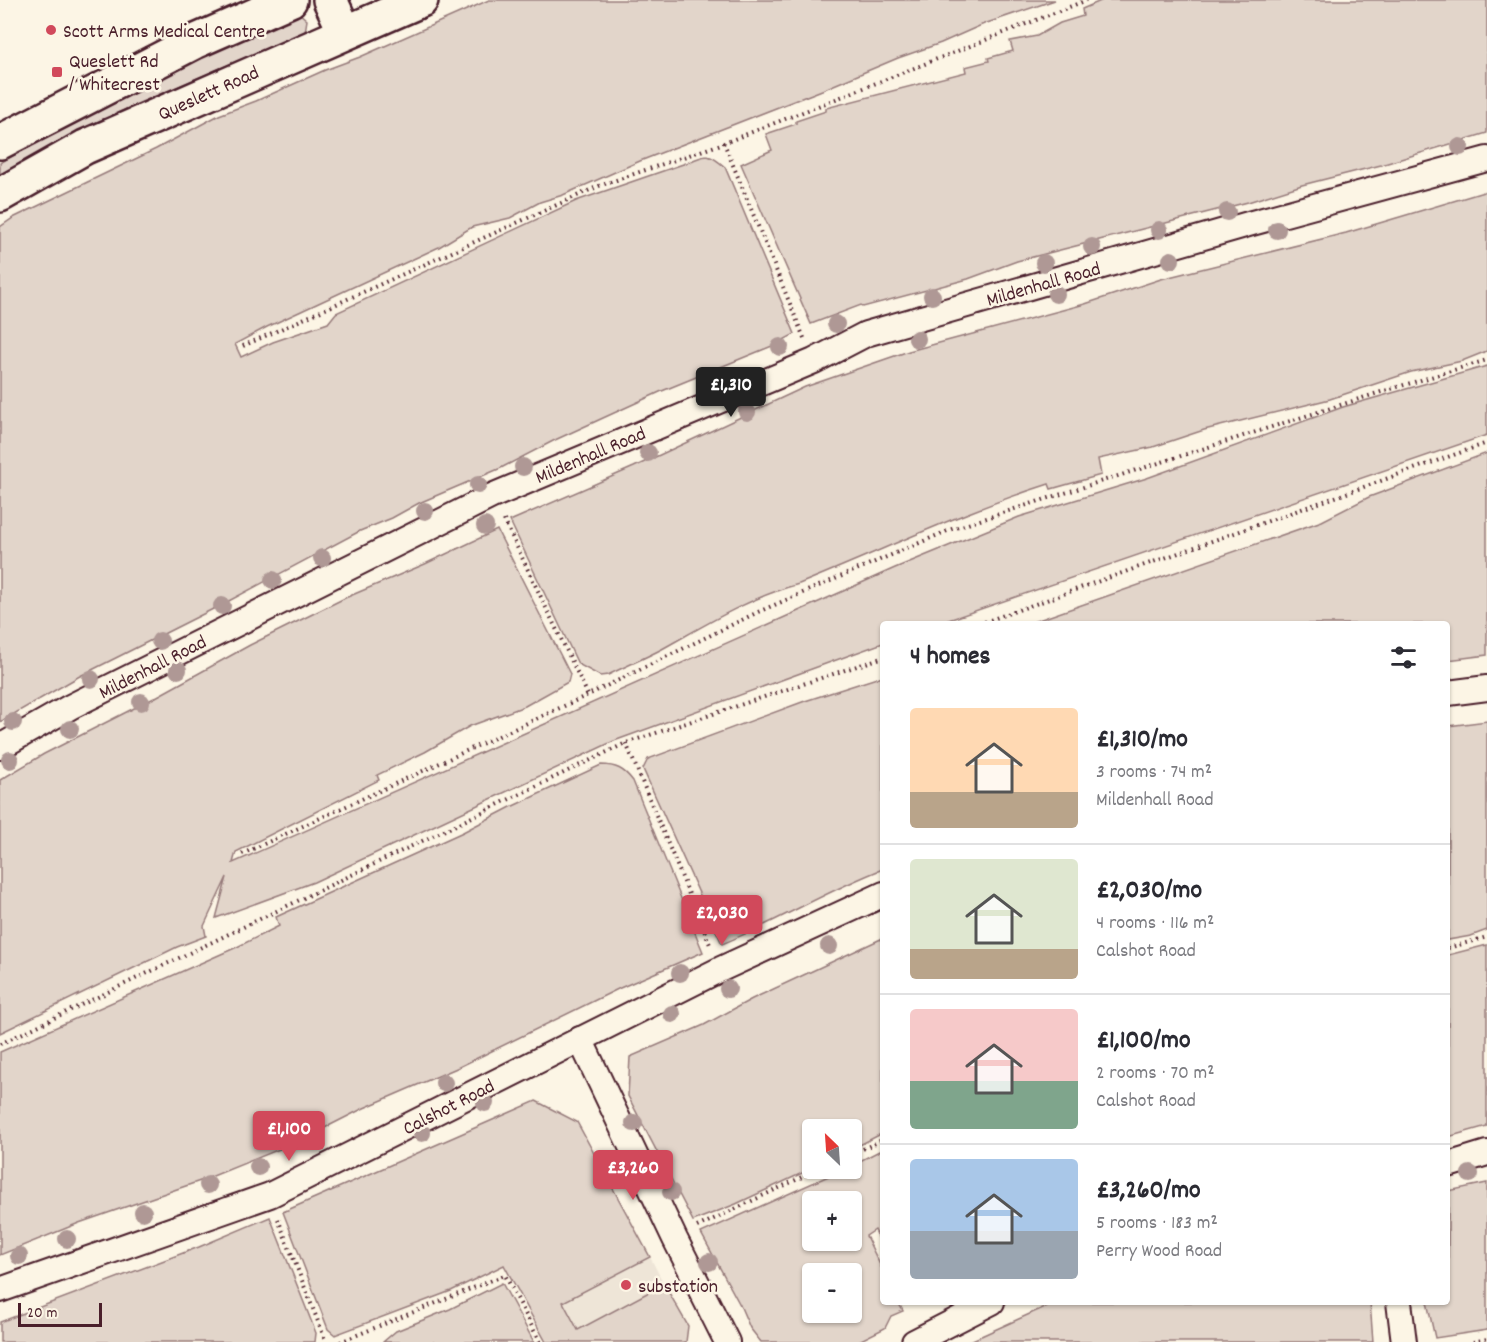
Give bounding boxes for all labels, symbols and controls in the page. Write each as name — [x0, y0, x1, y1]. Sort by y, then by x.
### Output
place label: Scott Arms Medical Centre — [63, 19, 265, 47]
marker: Scott Arms Medical Centre — [44, 23, 58, 37]
place label: Queslett Rd / Whitecrest — [69, 49, 160, 100]
street label: Queslett Road — [154, 60, 264, 129]
marker: Queslett Rd / Whitecrest — [50, 65, 64, 79]
street label: Mildenhall Road — [983, 256, 1104, 316]
pin: £1,310 — [682, 367, 780, 418]
text: £1,310 — [710, 372, 752, 400]
street label: Mildenhall Road — [532, 421, 651, 493]
street label: Mildenhall Road — [95, 630, 212, 708]
text: 4 homes — [910, 639, 990, 676]
icon: filters — [1387, 641, 1420, 674]
text: £1,310/mo — [1096, 722, 1188, 759]
icon: home — [958, 732, 1030, 804]
text: 3 rooms · 74 m² — [1096, 759, 1212, 787]
text: Mildenhall Road — [1096, 787, 1214, 815]
text: £2,030/mo — [1096, 873, 1202, 910]
icon: home — [958, 883, 1030, 955]
pin: £2,030 — [673, 895, 771, 946]
text: £2,030 — [695, 900, 749, 928]
text: 4 rooms · 116 m² — [1096, 910, 1214, 938]
text: Calshot Road — [1096, 938, 1196, 966]
text: £1,100/mo — [1096, 1023, 1191, 1060]
icon: home — [958, 1033, 1030, 1105]
text: 2 rooms · 70 m² — [1096, 1060, 1215, 1088]
street label: Calshot Road — [399, 1074, 500, 1144]
text: Calshot Road — [1096, 1088, 1196, 1116]
pin: £1,100 — [240, 1111, 338, 1162]
text: £1,100 — [267, 1116, 311, 1144]
north arrow — [802, 1119, 862, 1179]
map controls — [802, 1119, 862, 1323]
pin: £3,260 — [584, 1150, 682, 1201]
text: £3,260 — [607, 1155, 659, 1183]
text: £3,260/mo — [1096, 1173, 1201, 1210]
icon: home — [958, 1183, 1030, 1255]
button: + — [802, 1191, 862, 1251]
text: 5 rooms · 183 m² — [1096, 1210, 1218, 1238]
text: Perry Wood Road — [1096, 1238, 1222, 1266]
button: − — [802, 1263, 862, 1323]
place label: substation — [638, 1274, 718, 1302]
marker: substation — [619, 1278, 633, 1292]
scale bar — [18, 1300, 102, 1328]
text: 20 m — [27, 1302, 57, 1325]

